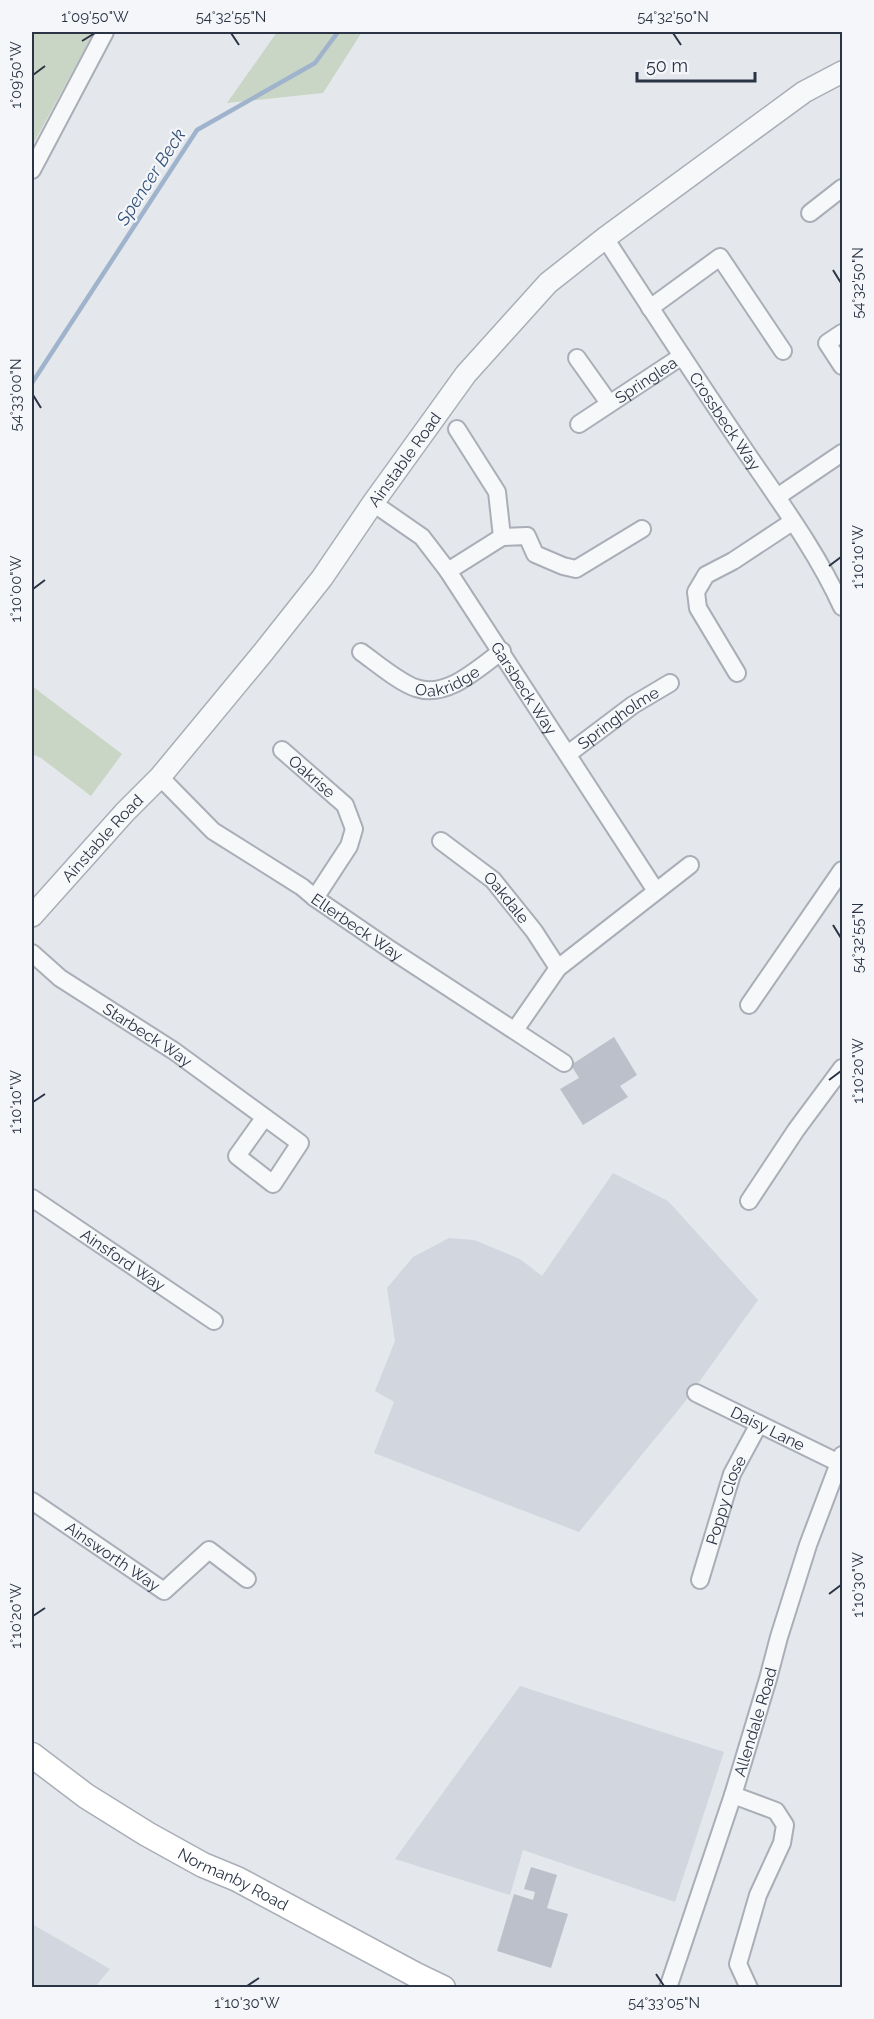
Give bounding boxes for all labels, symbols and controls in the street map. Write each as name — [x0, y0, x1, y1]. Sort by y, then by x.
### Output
text: 1°09'50"W — [61, 8, 129, 26]
text: 54°32'55"N — [196, 8, 266, 26]
text: 54°32'50"N — [637, 8, 709, 26]
text: 1°09'50"W — [7, 41, 25, 109]
scale bar — [637, 45, 756, 83]
text: 50 m — [646, 55, 688, 76]
water label: Spencer Beck — [111, 124, 190, 230]
text: 54°32'50"N — [849, 247, 867, 319]
street label: Springlea — [611, 353, 681, 408]
text: 54°33'00"N — [7, 359, 25, 431]
street label: Crossbeck Way — [685, 368, 765, 474]
street label: Ainstable Road — [364, 409, 445, 511]
text: 1°10'10"W — [849, 525, 867, 589]
text: 1°10'00"W — [7, 555, 25, 622]
street label: Garsbeck Way — [487, 638, 561, 738]
street label: Oakridge — [413, 662, 483, 700]
street label: Springholme — [574, 683, 662, 753]
street label: Oakrise — [285, 751, 339, 802]
street label: Ainstable Road — [58, 791, 147, 886]
street label: Oakdale — [480, 868, 533, 927]
street label: Ellerbeck Way — [308, 889, 407, 965]
text: 54°32'55"N — [849, 903, 867, 973]
street label: Starbeck Way — [99, 999, 196, 1071]
text: 1°10'20"W — [849, 1038, 867, 1104]
text: 1°10'10"W — [7, 1070, 25, 1134]
street label: Ainsford Way — [77, 1225, 169, 1295]
street label: Daisy Lane — [727, 1402, 808, 1455]
street label: Poppy Close — [702, 1452, 750, 1547]
street label: Ainsworth Way — [62, 1518, 164, 1596]
text: 1°10'30"W — [849, 1552, 867, 1618]
text: 1°10'20"W — [7, 1583, 25, 1649]
street label: Allendale Road — [730, 1665, 781, 1779]
street label: Normanby Road — [175, 1844, 291, 1915]
text: 1°10'30"W — [214, 1994, 280, 2012]
text: 54°33'05"N — [628, 1994, 700, 2012]

